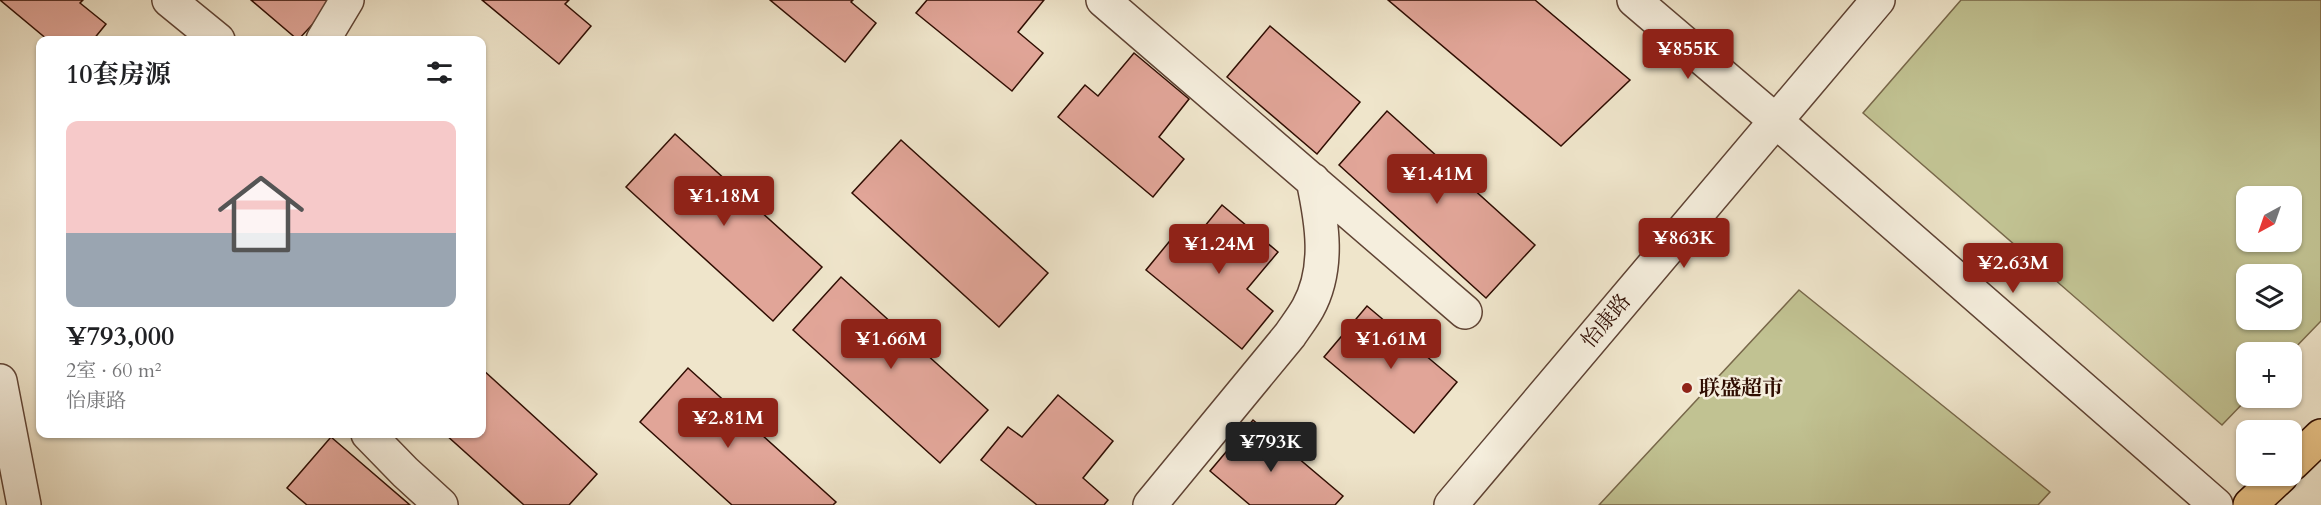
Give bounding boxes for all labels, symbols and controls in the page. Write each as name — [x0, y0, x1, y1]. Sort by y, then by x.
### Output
pin: ¥855K — [1646, 29, 1730, 80]
text: ¥855K — [1657, 35, 1719, 62]
icon: filters — [423, 56, 456, 89]
text: 10套房源 — [66, 57, 171, 92]
pin: ¥1.41M — [1388, 154, 1486, 205]
icon: home — [207, 160, 315, 268]
text: ¥1.41M — [1401, 160, 1473, 187]
pin: ¥1.18M — [675, 176, 773, 227]
text: ¥1.18M — [688, 182, 760, 209]
north arrow — [2236, 186, 2302, 252]
map controls — [2236, 186, 2302, 486]
pin: ¥863K — [1642, 218, 1726, 269]
pin: ¥1.24M — [1170, 224, 1268, 275]
text: ¥863K — [1653, 224, 1715, 251]
text: ¥1.24M — [1183, 230, 1255, 257]
pin: ¥2.63M — [1964, 243, 2062, 294]
text: ¥2.63M — [1977, 249, 2049, 276]
button: layers — [2236, 264, 2302, 330]
street label: 怡康路 — [1575, 288, 1637, 354]
text: ¥793,000 — [66, 319, 174, 354]
pin: ¥1.66M — [842, 319, 940, 370]
pin: ¥1.61M — [1342, 319, 1440, 370]
text: ¥1.66M — [855, 325, 927, 352]
text: ¥1.61M — [1355, 325, 1427, 352]
button: + — [2236, 342, 2302, 408]
text: 2室 · 60 m² — [66, 357, 162, 384]
place label: 联盛超市 — [1699, 374, 1783, 403]
marker: 联盛超市 — [1680, 381, 1694, 395]
text: 怡康路 — [66, 387, 126, 414]
pin: ¥2.81M — [679, 398, 777, 449]
text: ¥2.81M — [692, 404, 764, 431]
button: − — [2236, 420, 2302, 486]
pin: ¥793K — [1229, 422, 1313, 473]
text: ¥793K — [1240, 428, 1302, 455]

